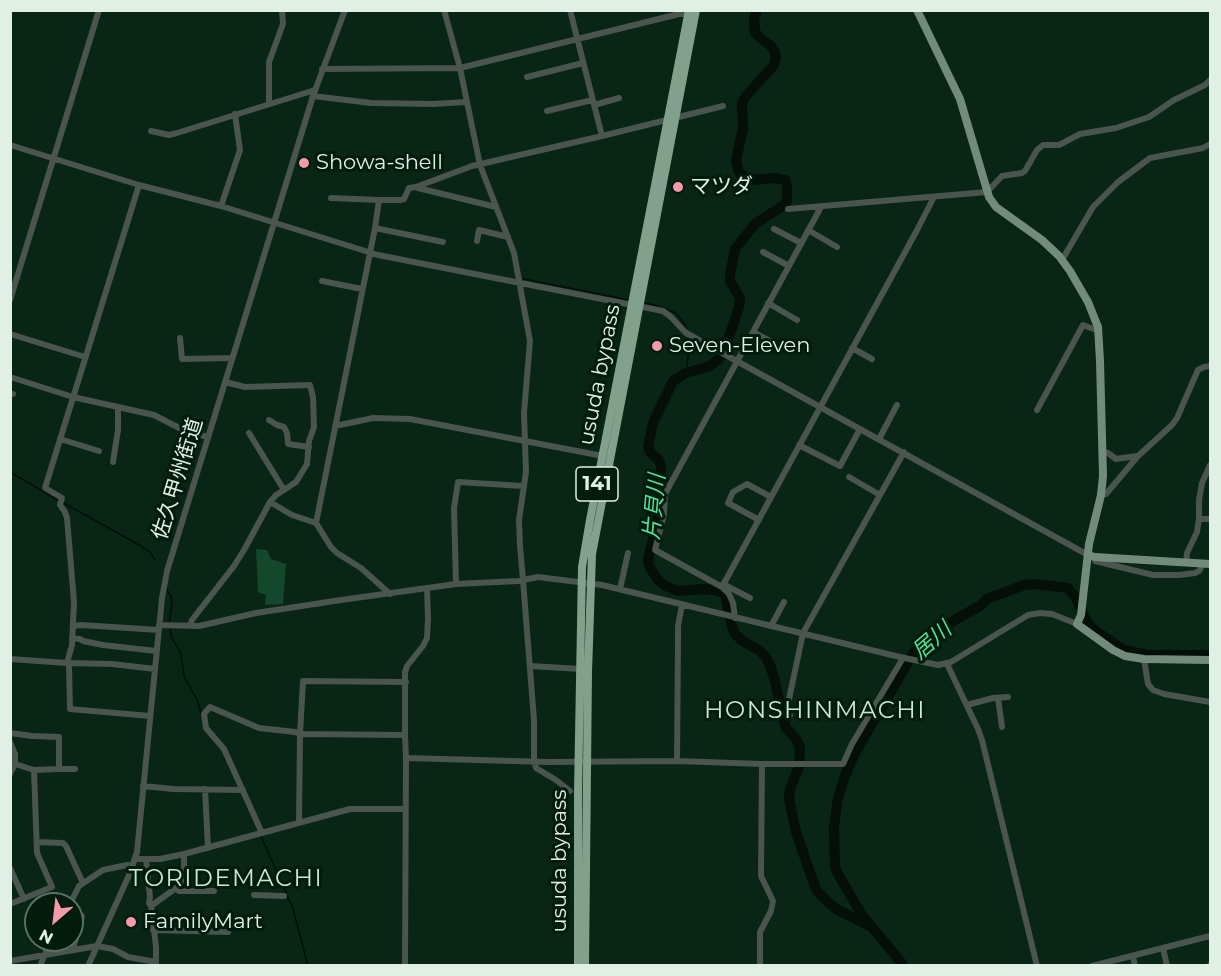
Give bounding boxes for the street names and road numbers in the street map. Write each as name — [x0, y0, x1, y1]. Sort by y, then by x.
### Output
street label: usuda bypass — [574, 302, 626, 448]
street label: 佐久甲州街道 — [148, 415, 208, 543]
road number: 141 — [576, 467, 618, 501]
street label: usuda bypass — [547, 790, 573, 932]

